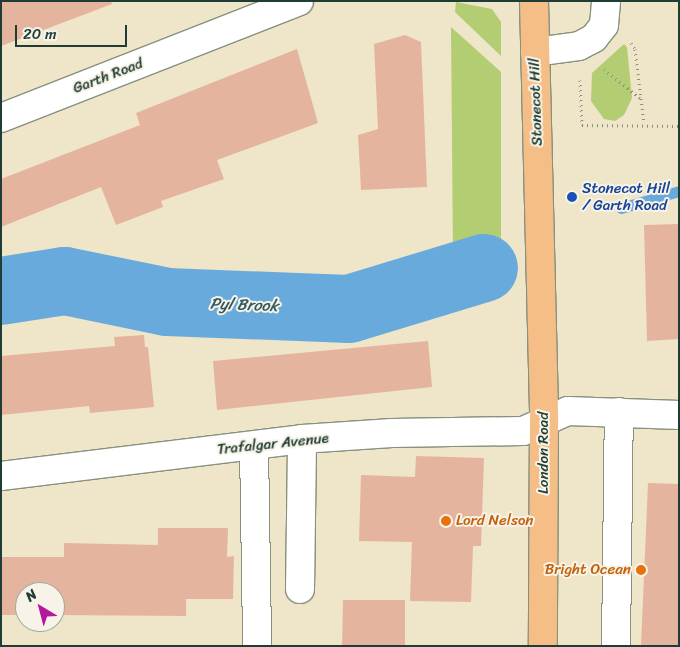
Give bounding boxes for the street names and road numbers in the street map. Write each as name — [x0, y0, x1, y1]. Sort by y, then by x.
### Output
street label: Garth Road — [70, 54, 146, 98]
street label: Stonecot Hill — [525, 58, 547, 146]
street label: London Road — [535, 412, 553, 494]
street label: Trafalgar Avenue — [216, 429, 330, 459]

